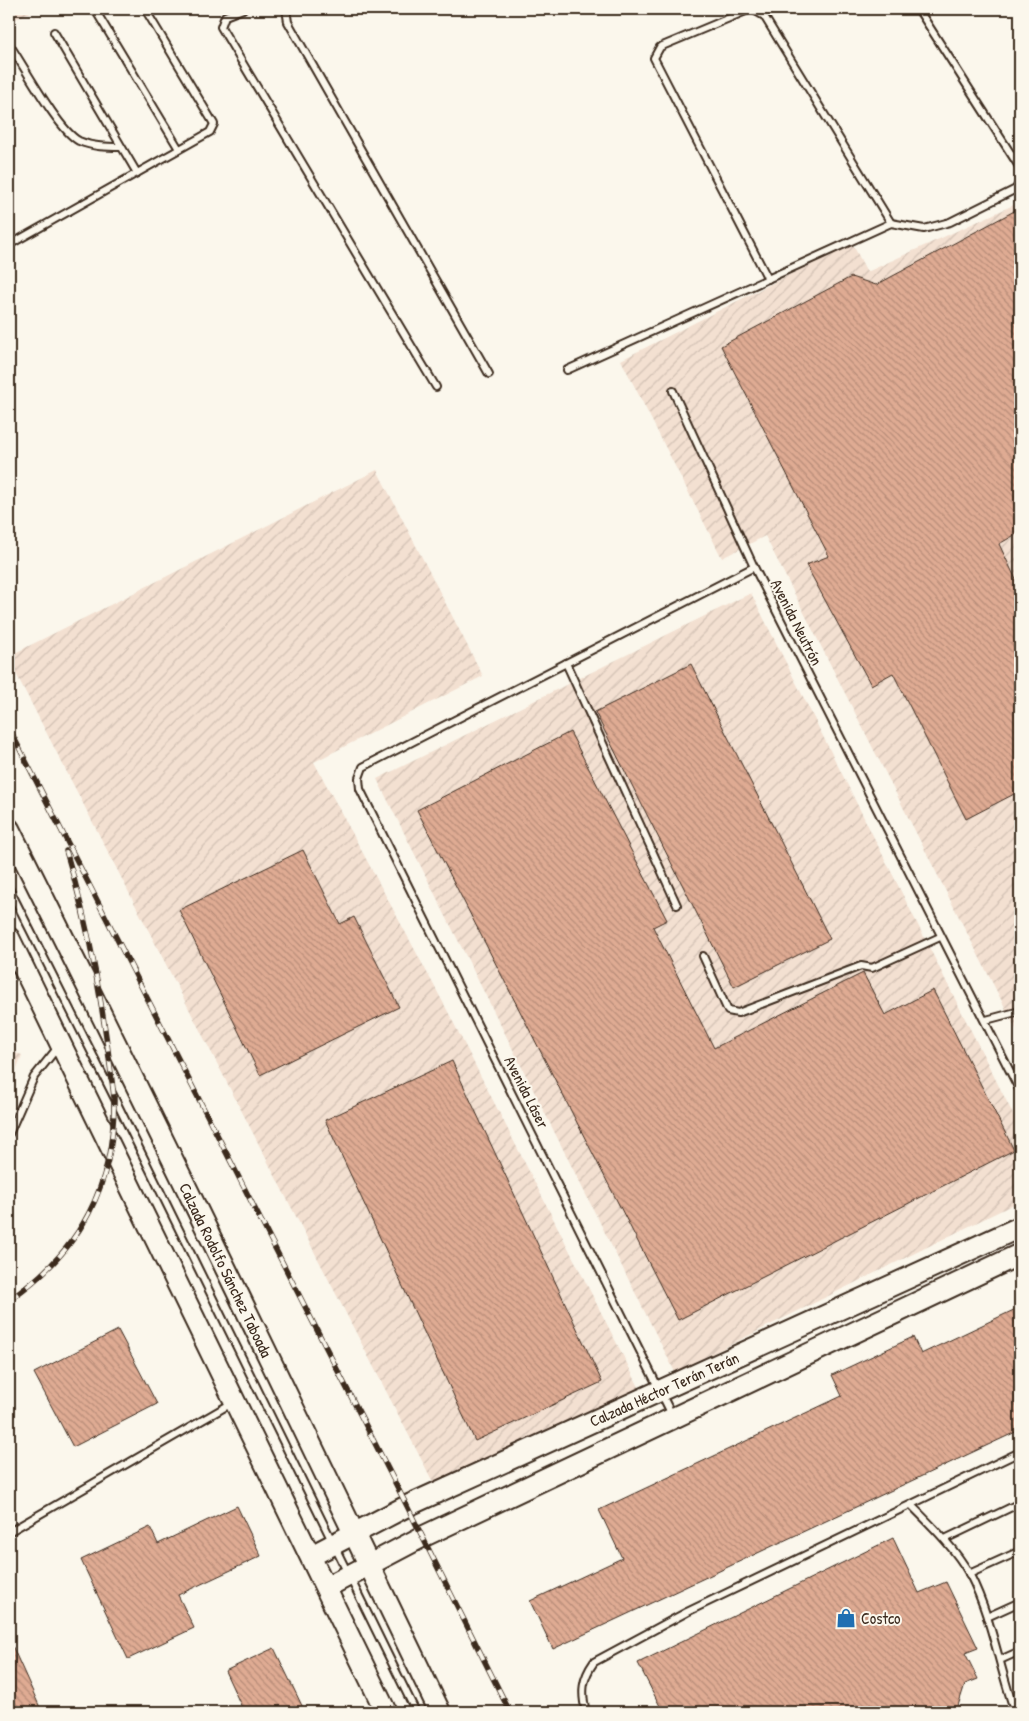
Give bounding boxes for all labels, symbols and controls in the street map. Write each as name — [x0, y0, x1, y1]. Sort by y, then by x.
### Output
street label: Avenida Neutrón — [766, 575, 828, 669]
street label: Avenida Láser — [499, 1052, 555, 1132]
street label: Calzada Rodolfo Sánchez Taboada — [174, 1179, 278, 1361]
street label: Calzada Héctor Terán Terán — [586, 1346, 742, 1432]
shop icon: Costco — [835, 1607, 857, 1629]
place label: Costco — [861, 1607, 901, 1629]

